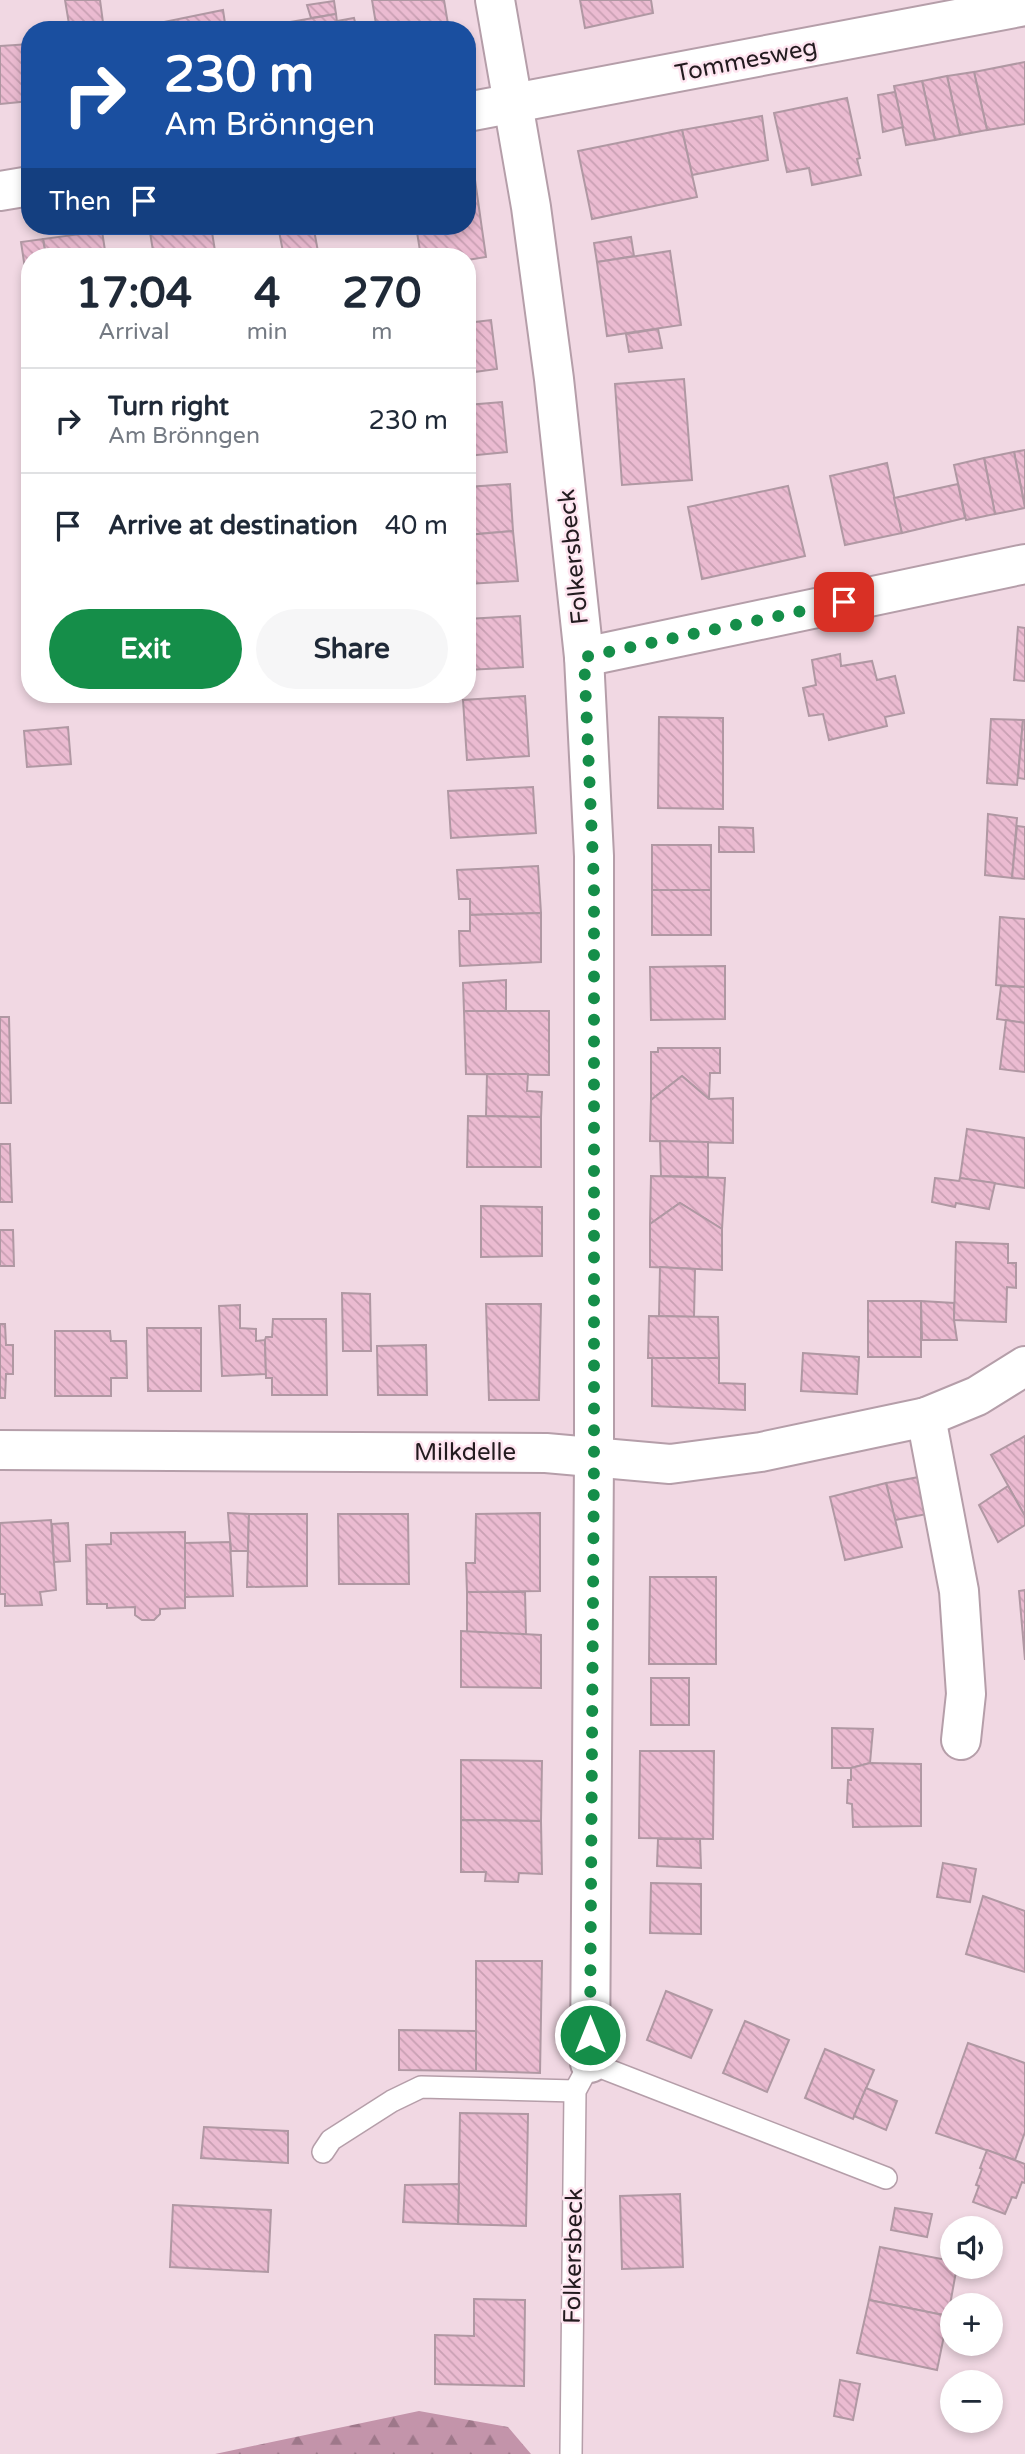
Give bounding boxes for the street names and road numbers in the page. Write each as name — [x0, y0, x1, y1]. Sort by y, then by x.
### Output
street label: Tommesweg — [672, 32, 820, 88]
street label: Folkersbeck — [552, 488, 595, 626]
street label: Milkdelle — [414, 1438, 516, 1467]
street label: Folkersbeck — [558, 2188, 589, 2324]

